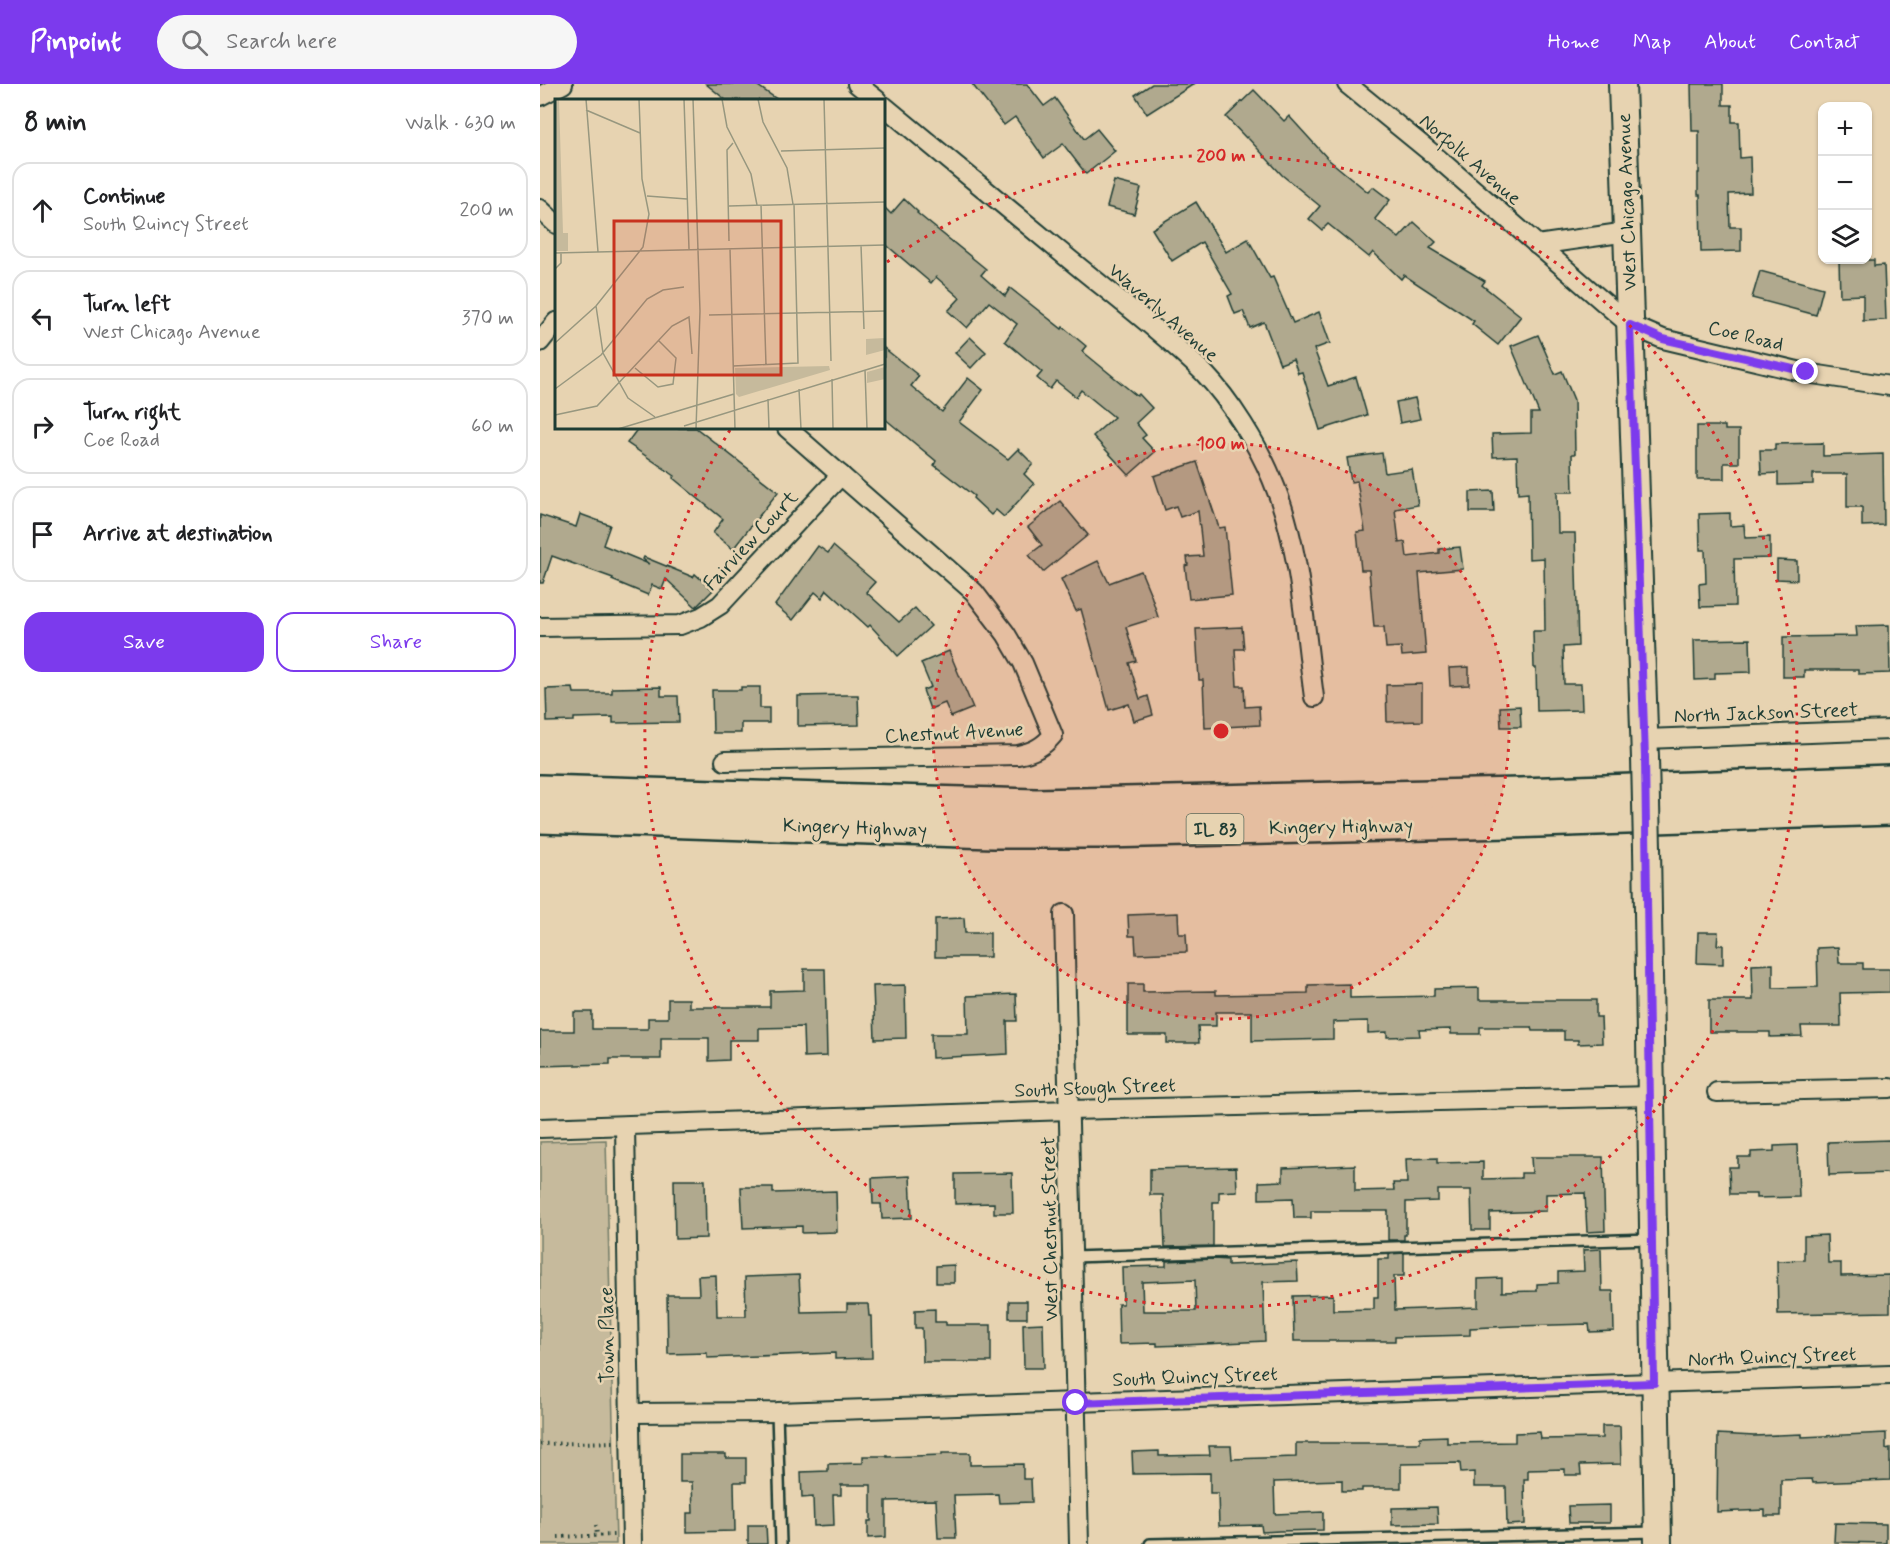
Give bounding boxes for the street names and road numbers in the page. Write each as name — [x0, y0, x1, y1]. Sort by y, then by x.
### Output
street label: Norfolk Avenue — [1412, 108, 1527, 214]
street label: West Chicago Avenue — [1611, 113, 1644, 291]
street label: Waverly Avenue — [1102, 258, 1224, 369]
street label: Coe Road — [1705, 315, 1786, 358]
street label: Fairview Court — [698, 485, 805, 597]
street label: North Jackson Street — [1673, 697, 1859, 730]
street label: Chestnut Avenue — [884, 716, 1024, 751]
street label: Kingery Highway — [782, 812, 928, 846]
street label: Kingery Highway — [1269, 813, 1413, 843]
road number: IL 83 — [1186, 814, 1244, 844]
street label: South Stough Street — [1014, 1072, 1176, 1106]
street label: West Chestnut Street — [1035, 1136, 1066, 1322]
street label: Town Place — [593, 1287, 622, 1383]
street label: North Quincy Street — [1687, 1341, 1857, 1374]
street label: South Quincy Street — [1112, 1361, 1278, 1394]

